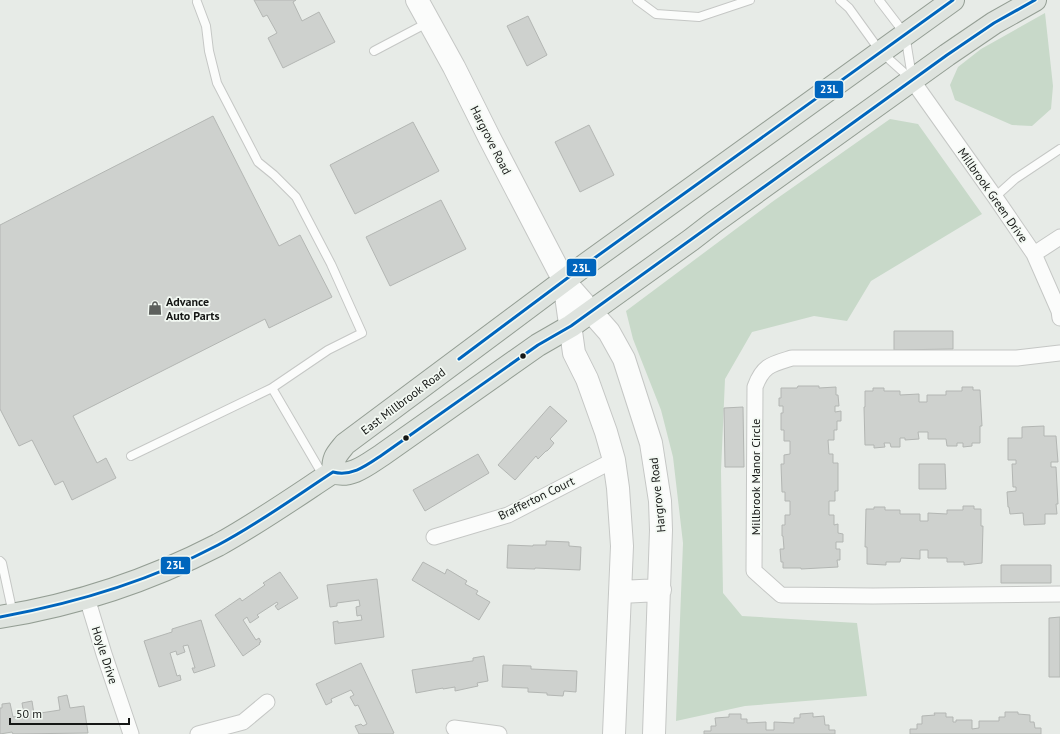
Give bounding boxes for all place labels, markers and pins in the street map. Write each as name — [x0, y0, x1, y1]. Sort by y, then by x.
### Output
place label: Advance Auto Parts — [166, 294, 220, 323]
shop icon: Advance Auto Parts — [147, 300, 163, 316]
unlabelled marker — [518, 351, 528, 361]
unlabelled marker — [401, 433, 411, 443]

